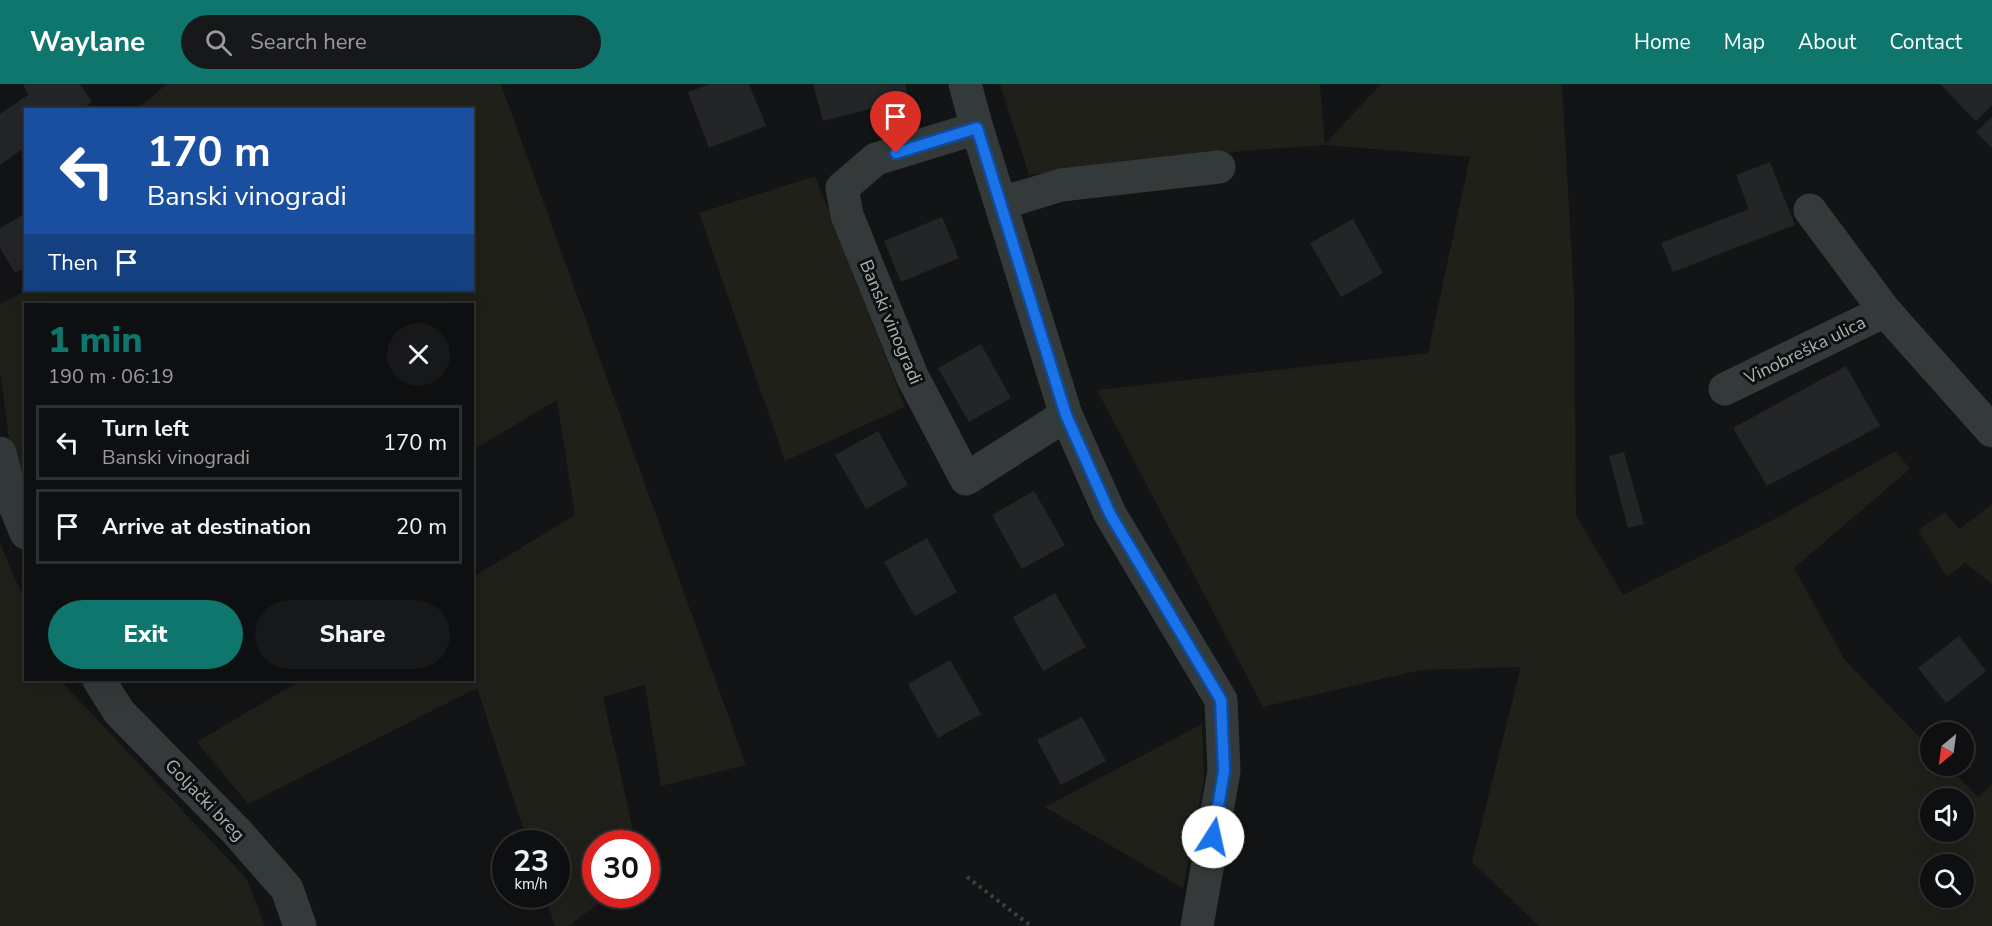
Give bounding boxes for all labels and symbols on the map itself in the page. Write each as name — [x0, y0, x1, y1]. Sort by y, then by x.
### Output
pin — [870, 91, 921, 153]
street label: Banski vinogradi — [854, 256, 928, 388]
street label: Vinobreška ulica — [1739, 310, 1870, 390]
north arrow — [1920, 722, 1974, 776]
street label: Goljački breg — [160, 754, 250, 846]
position arrow — [1181, 805, 1245, 869]
speed limit sign: 30 — [582, 830, 660, 908]

